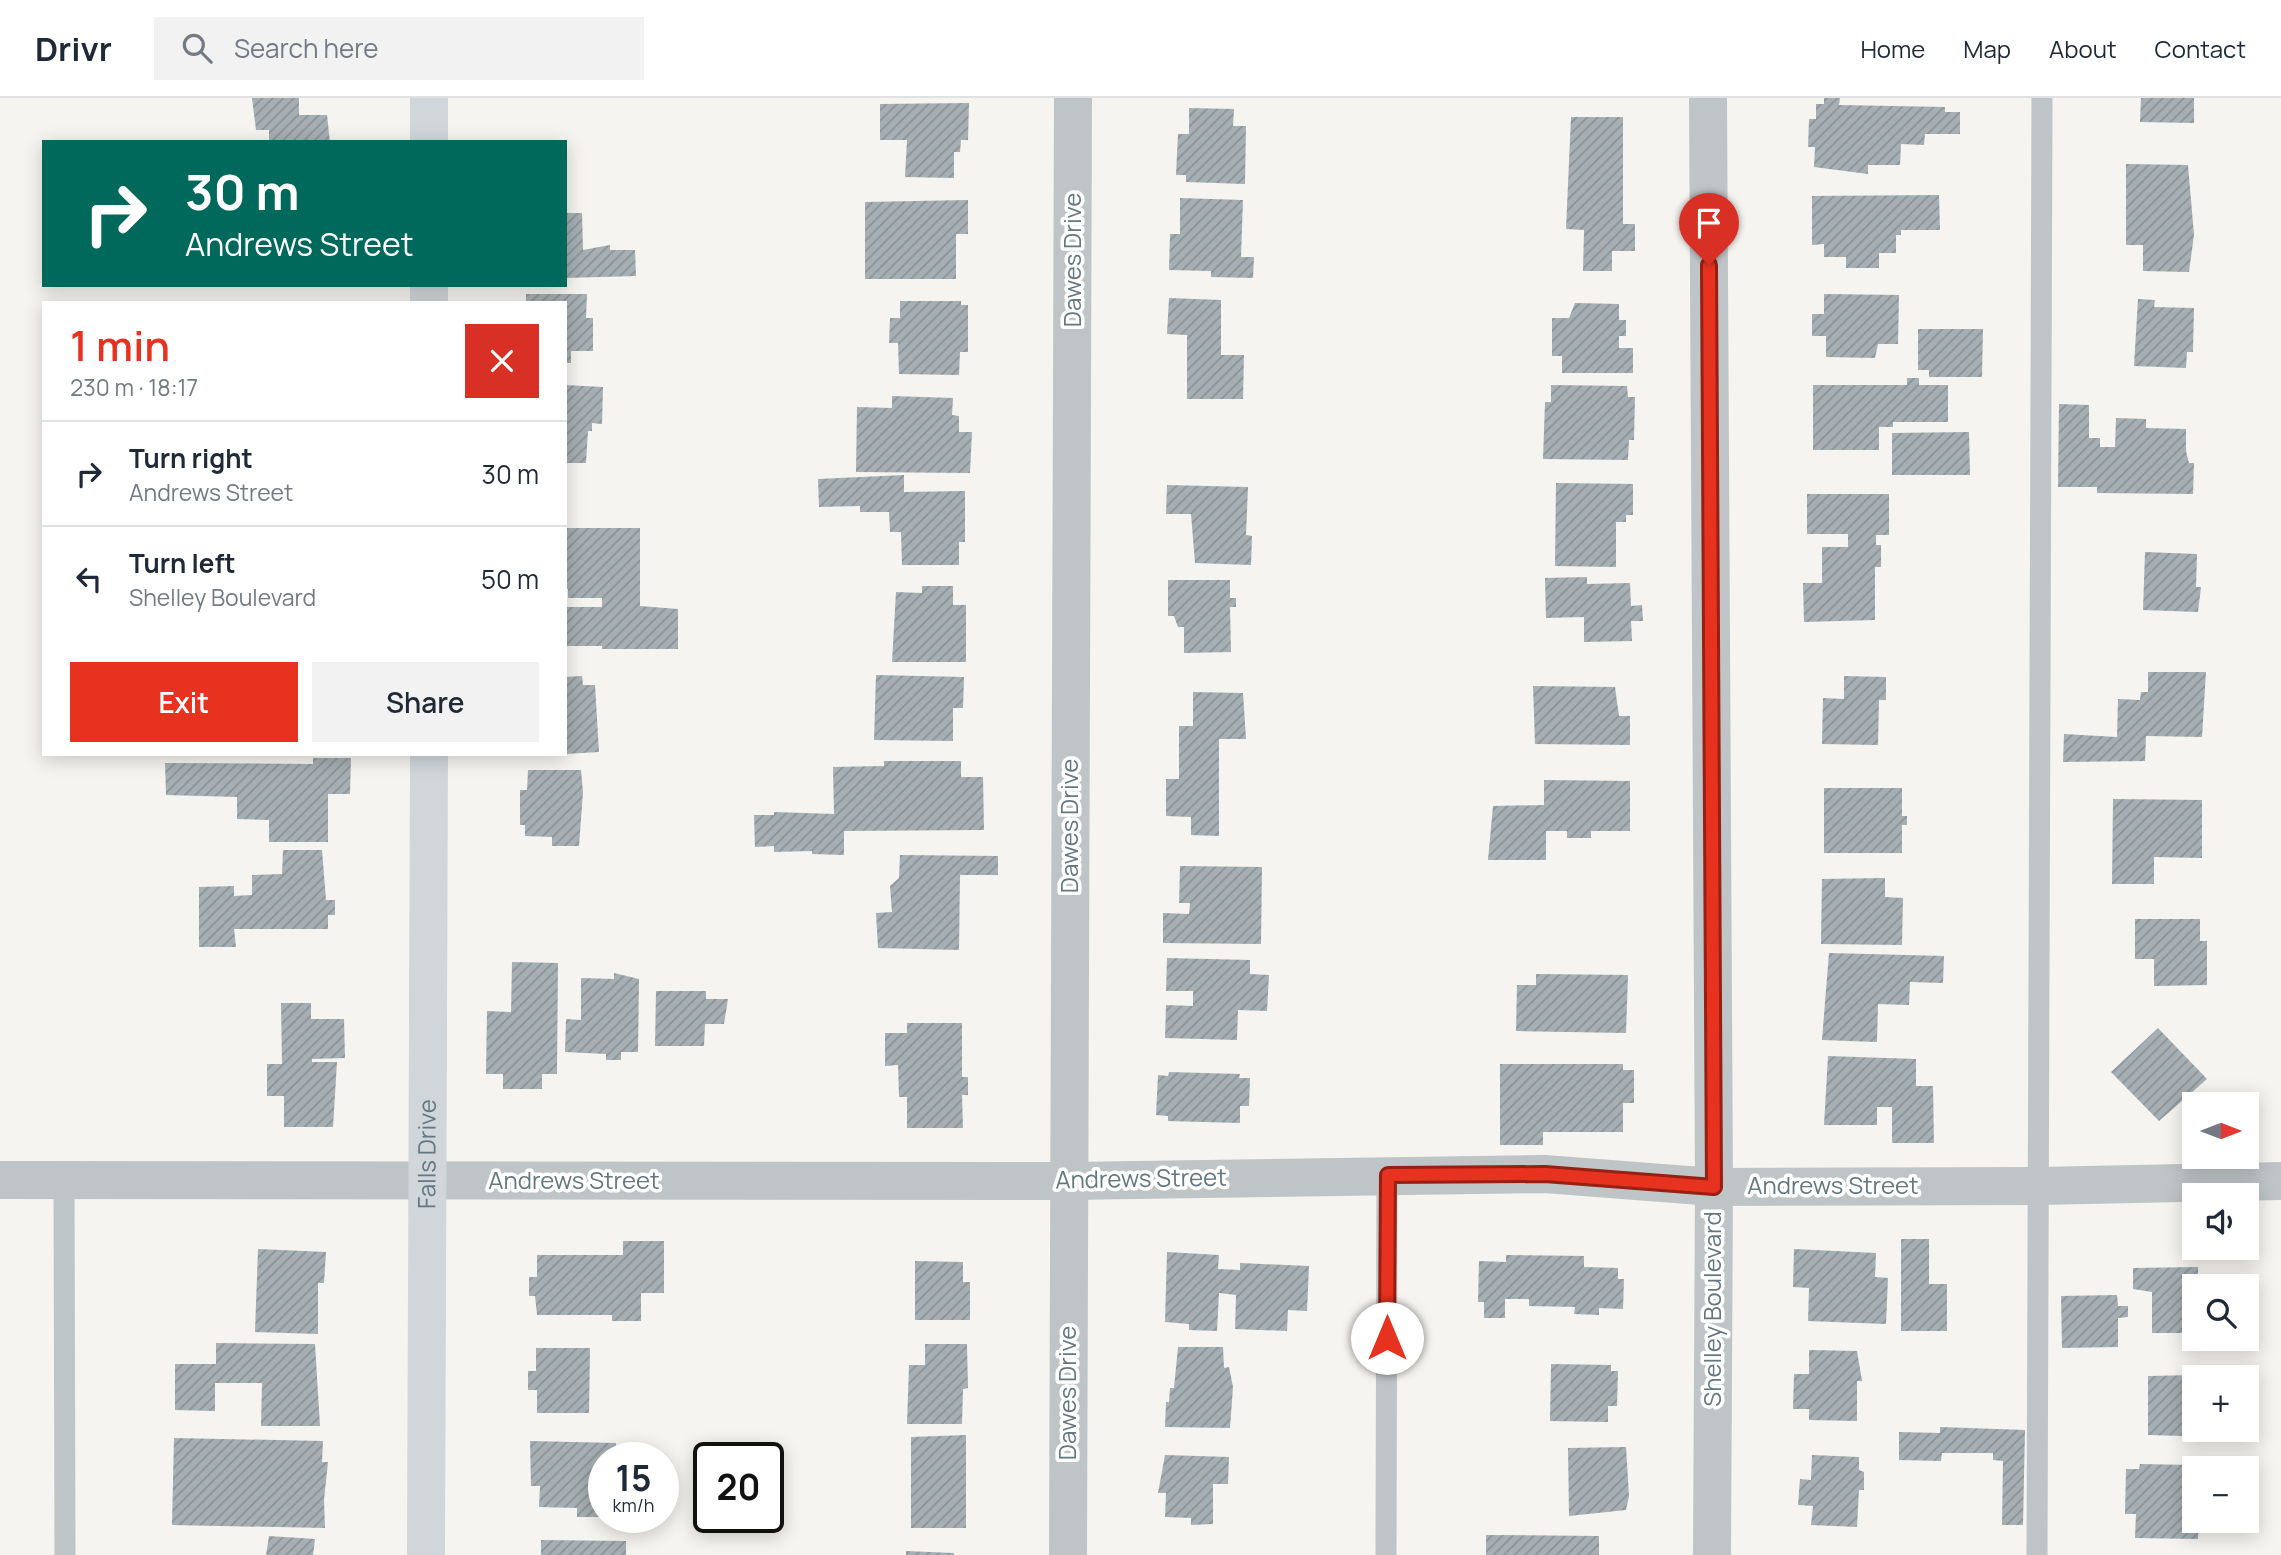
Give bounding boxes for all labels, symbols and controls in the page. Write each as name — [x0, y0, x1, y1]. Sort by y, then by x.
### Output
search box — [154, 17, 644, 80]
text: Drivr — [35, 26, 112, 71]
icon: search — [178, 29, 216, 67]
text: Search here — [234, 30, 378, 66]
text: Home — [1860, 32, 1925, 65]
text: Map — [1963, 32, 2011, 65]
text: About — [2049, 32, 2117, 65]
text: Contact — [2155, 32, 2246, 65]
text: 30 m — [185, 158, 300, 225]
icon: right — [70, 168, 161, 259]
street label: Dawes Drive — [1055, 193, 1088, 327]
pin — [1679, 193, 1739, 265]
icon: arrive — [1690, 204, 1728, 242]
text: Andrews Street — [185, 222, 414, 266]
text: 1 min — [70, 316, 170, 374]
button: close — [465, 324, 539, 398]
text: 230 m · 18:17 — [70, 371, 198, 403]
text: Turn right — [129, 440, 253, 476]
icon: right — [70, 455, 108, 493]
text: 30 m — [482, 456, 539, 492]
text: Andrews Street — [129, 476, 293, 508]
text: Turn left — [129, 545, 236, 581]
icon: left — [70, 560, 108, 598]
text: 50 m — [481, 561, 539, 597]
text: Shelley Boulevard — [129, 581, 316, 613]
button: Exit — [70, 662, 298, 742]
button: Share — [312, 662, 539, 742]
street label: Dawes Drive — [1052, 759, 1085, 893]
north arrow — [2182, 1092, 2259, 1169]
map controls — [2182, 1092, 2259, 1533]
street label: Falls Drive — [409, 1099, 443, 1209]
street label: Andrews Street — [1055, 1160, 1227, 1195]
street label: Andrews Street — [488, 1163, 660, 1196]
street label: Andrews Street — [1747, 1168, 1919, 1201]
button: sound — [2182, 1183, 2259, 1260]
street label: Shelley Boulevard — [1695, 1211, 1728, 1407]
button: search — [2182, 1274, 2259, 1351]
position arrow — [1350, 1301, 1424, 1375]
street label: Dawes Drive — [1050, 1326, 1083, 1460]
button: + — [2182, 1365, 2259, 1442]
speed limit sign: 20 — [693, 1442, 784, 1533]
text: 15 — [616, 1454, 651, 1502]
button: − — [2182, 1456, 2259, 1533]
text: km/h — [613, 1493, 654, 1517]

